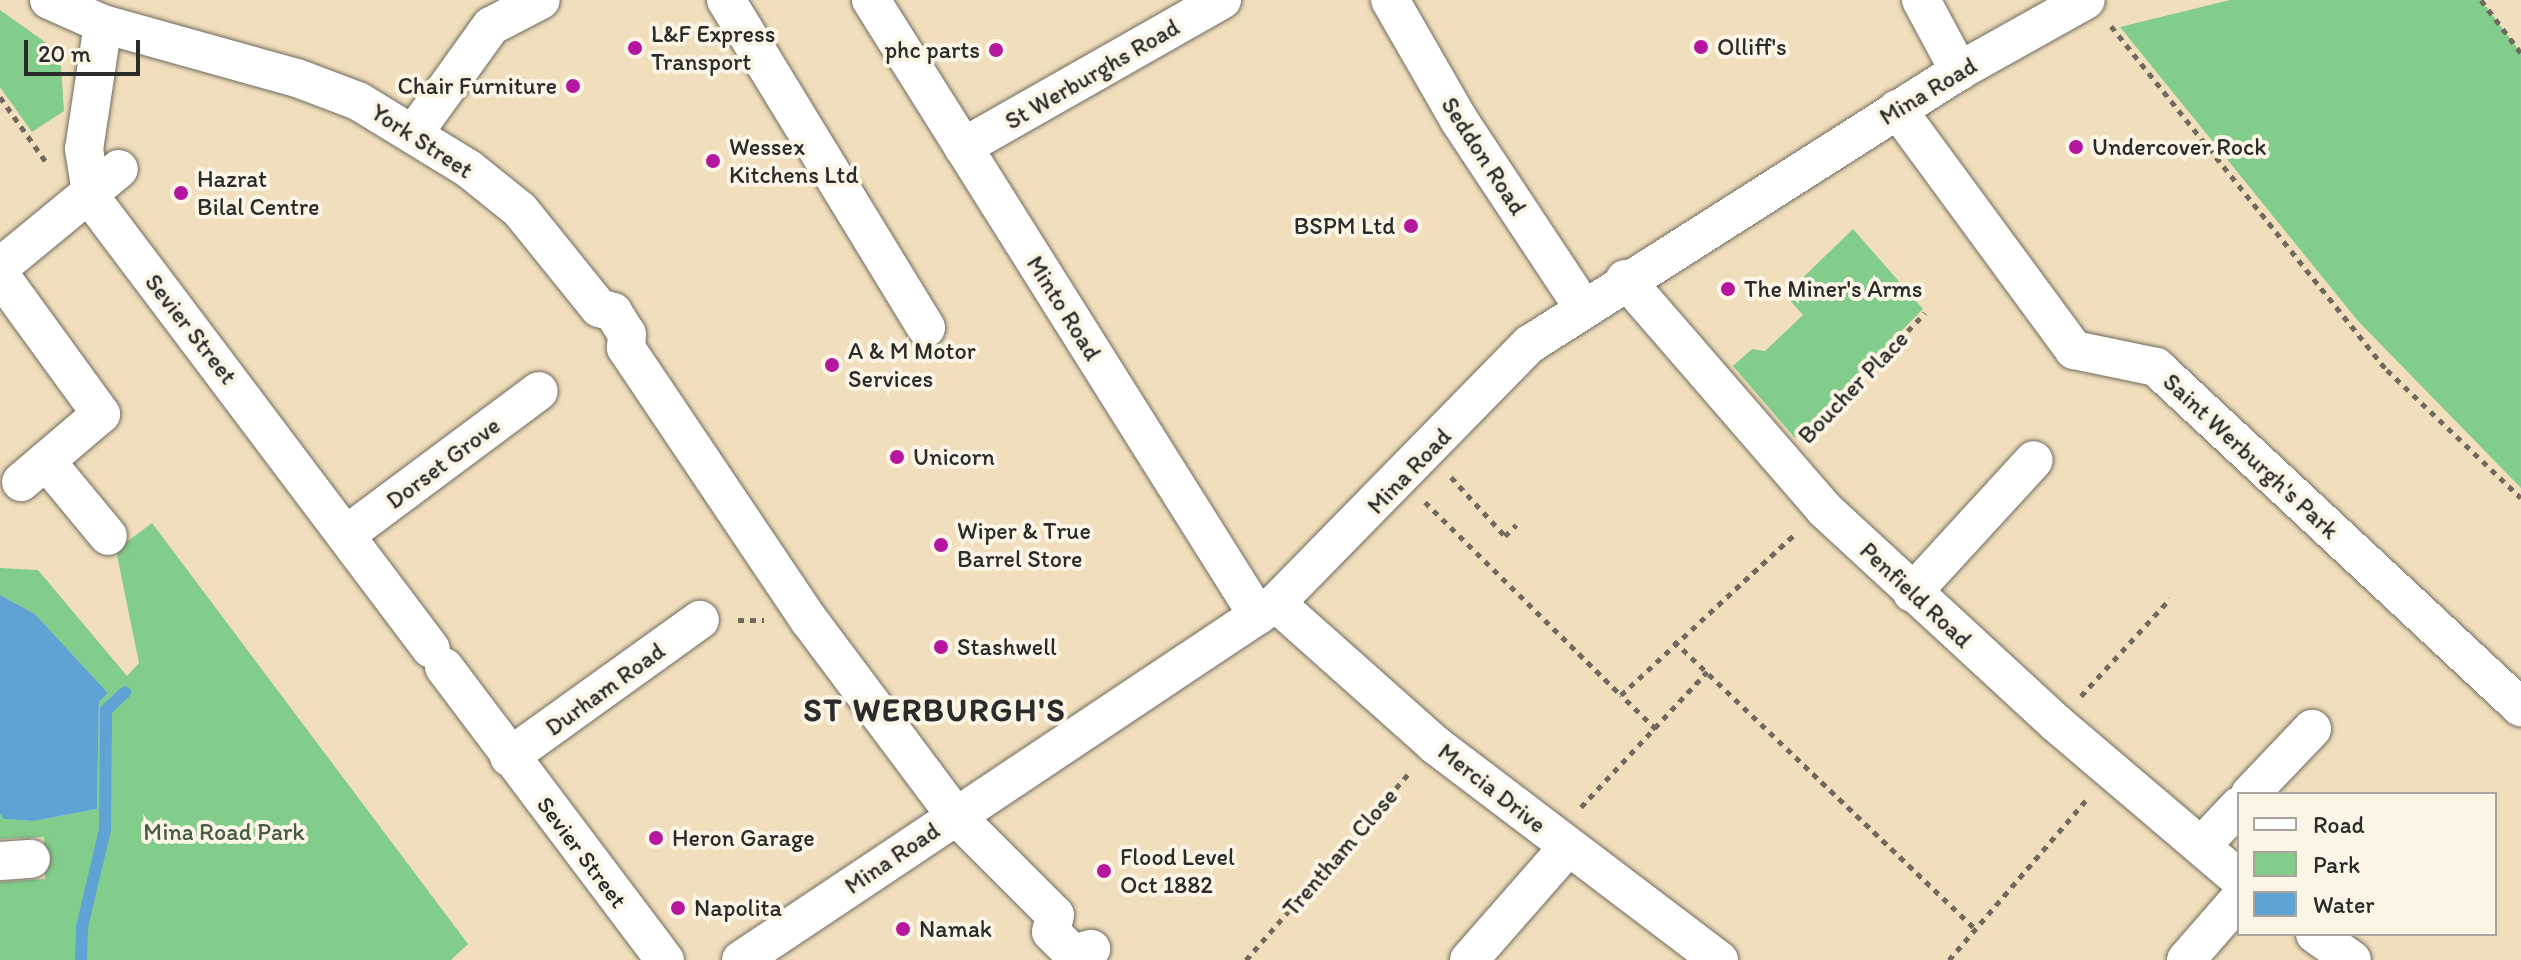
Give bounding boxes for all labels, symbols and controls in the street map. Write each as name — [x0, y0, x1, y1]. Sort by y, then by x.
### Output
street label: St Werburghs Road — [1000, 12, 1184, 136]
place label: L&F Express Transport — [651, 20, 775, 76]
scale bar — [28, 24, 144, 74]
place label: Olliff's — [1717, 33, 1787, 61]
place label: phc parts — [884, 36, 980, 64]
marker: Olliff's — [1692, 38, 1710, 56]
text: 20 m — [38, 39, 91, 68]
marker: L&F Express Transport — [626, 39, 644, 57]
marker: phc parts — [987, 41, 1005, 59]
street label: Mina Road — [1875, 51, 1981, 131]
place label: Chair Furniture — [398, 72, 557, 100]
marker: Chair Furniture — [564, 77, 582, 95]
street label: Seddon Road — [1435, 92, 1533, 220]
street label: York Street — [366, 98, 478, 184]
place label: Wessex Kitchens Ltd — [729, 133, 858, 189]
place label: Undercover Rock — [2092, 133, 2266, 161]
marker: Undercover Rock — [2067, 138, 2085, 156]
marker: Wessex Kitchens Ltd — [704, 152, 722, 170]
place label: Hazrat Bilal Centre — [197, 165, 320, 221]
marker: Hazrat Bilal Centre — [172, 184, 190, 202]
place label: BSPM Ltd — [1294, 212, 1395, 240]
marker: BSPM Ltd — [1402, 217, 1420, 235]
street label: Minto Road — [1021, 251, 1107, 365]
street label: Sevier Street — [139, 268, 243, 390]
place label: The Miner's Arms — [1744, 275, 1922, 303]
marker: The Miner's Arms — [1719, 280, 1737, 298]
street label: Boucher Place — [1792, 324, 1914, 450]
place label: A & M Motor Services — [848, 337, 975, 393]
marker: A & M Motor Services — [823, 356, 841, 374]
street label: Saint Werburgh's Park — [2158, 368, 2344, 544]
street label: Dorset Grove — [380, 411, 506, 515]
street label: Mina Road — [1361, 422, 1457, 520]
place label: Unicorn — [913, 443, 995, 471]
marker: Unicorn — [888, 448, 906, 466]
place label: Wiper & True Barrel Store — [957, 517, 1089, 573]
marker: Wiper & True Barrel Store — [932, 536, 950, 554]
street label: Penfield Road — [1854, 536, 1978, 654]
place label: Stashwell — [957, 633, 1057, 661]
street label: Durham Road — [540, 636, 670, 742]
marker: Stashwell — [932, 638, 950, 656]
district label: ST WERBURGH'S — [803, 691, 1067, 729]
street label: Mercia Drive — [1432, 737, 1552, 839]
street label: Trentham Close — [1276, 782, 1404, 922]
street label: Sevier Street — [531, 791, 633, 913]
legend — [2237, 792, 2497, 936]
text: Road — [2313, 810, 2365, 839]
street label: Mina Road — [839, 816, 945, 900]
park label: Mina Road Park — [144, 818, 304, 846]
place label: Heron Garage — [672, 824, 814, 852]
marker: Heron Garage — [647, 829, 665, 847]
place label: Flood Level Oct 1882 — [1120, 843, 1235, 899]
text: Park — [2313, 850, 2360, 879]
marker: Flood Level Oct 1882 — [1095, 862, 1113, 880]
text: Water — [2313, 890, 2375, 919]
place label: Napolita — [694, 894, 782, 922]
marker: Napolita — [669, 899, 687, 917]
place label: Namak — [919, 915, 992, 943]
marker: Namak — [894, 920, 912, 938]

